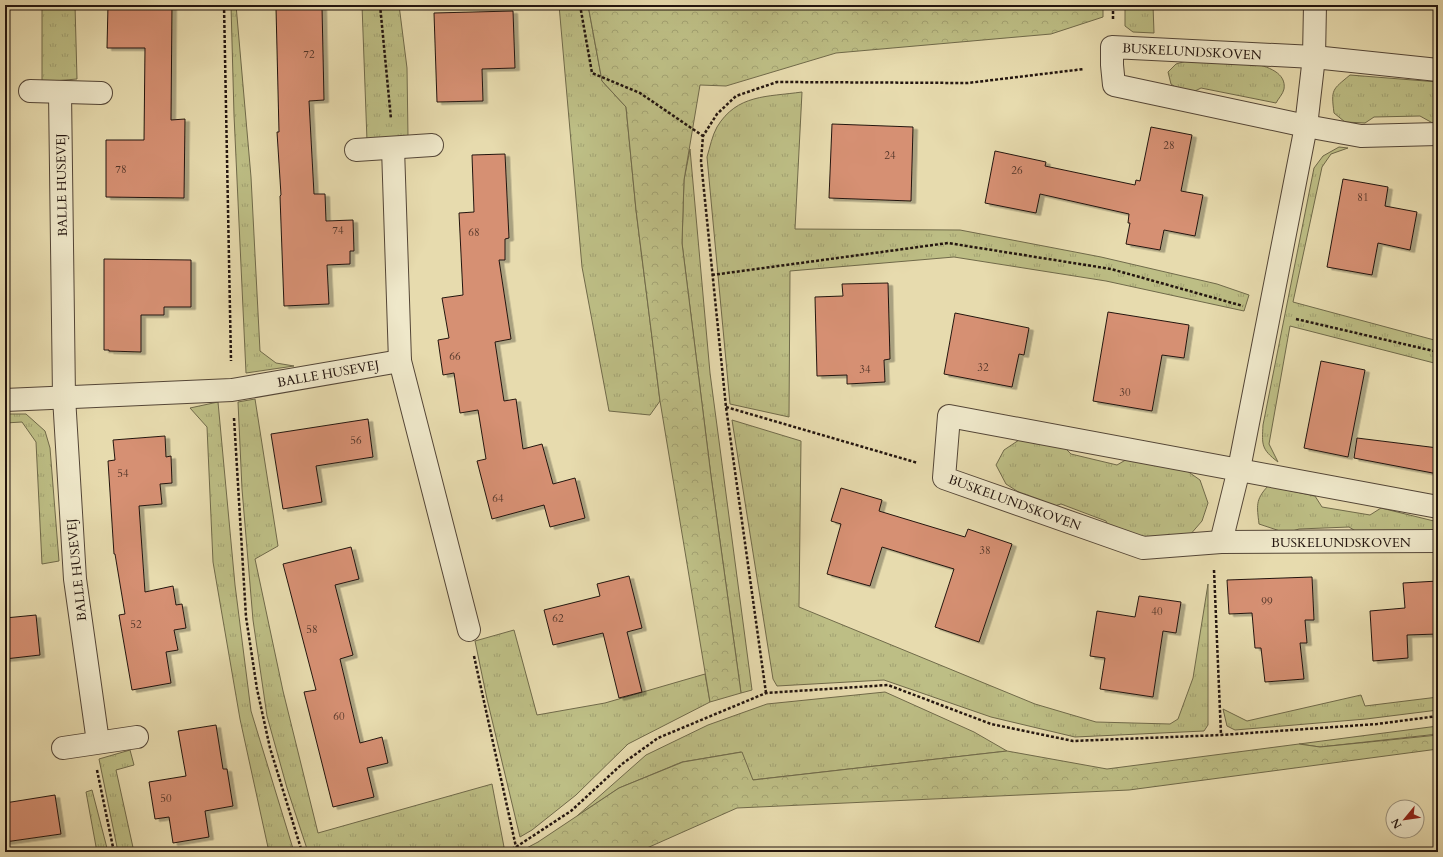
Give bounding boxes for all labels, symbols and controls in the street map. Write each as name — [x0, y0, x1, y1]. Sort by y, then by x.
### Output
street label: BUSKELUNDSKOVEN — [1122, 39, 1262, 65]
house number: 72 — [303, 47, 315, 62]
street label: BALLE HUSEVEJ — [52, 133, 72, 237]
house number: 28 — [1163, 138, 1175, 153]
house number: 24 — [884, 148, 896, 163]
house number: 78 — [115, 162, 127, 177]
house number: 26 — [1011, 163, 1023, 178]
house number: 81 — [1357, 190, 1369, 205]
house number: 74 — [332, 223, 344, 238]
house number: 68 — [468, 225, 480, 240]
house number: 66 — [449, 349, 461, 364]
street label: BALLE HUSEVEJ — [276, 356, 381, 392]
house number: 32 — [977, 360, 989, 375]
house number: 34 — [859, 362, 871, 377]
house number: 30 — [1119, 385, 1131, 400]
house number: 56 — [350, 433, 362, 448]
house number: 54 — [117, 466, 129, 481]
street label: BUSKELUNDSKOVEN — [946, 471, 1083, 535]
house number: 64 — [492, 491, 504, 506]
street label: BALLE HUSEVEJ — [63, 518, 91, 622]
street label: BUSKELUNDSKOVEN — [1271, 534, 1411, 552]
house number: 38 — [979, 543, 991, 558]
house number: 99 — [1261, 594, 1273, 609]
house number: 40 — [1151, 604, 1163, 619]
house number: 62 — [552, 611, 564, 626]
house number: 52 — [130, 617, 142, 632]
house number: 58 — [306, 622, 318, 637]
house number: 60 — [333, 709, 345, 724]
house number: 50 — [160, 791, 172, 806]
north arrow — [1385, 799, 1425, 839]
text: N — [1388, 815, 1406, 831]

